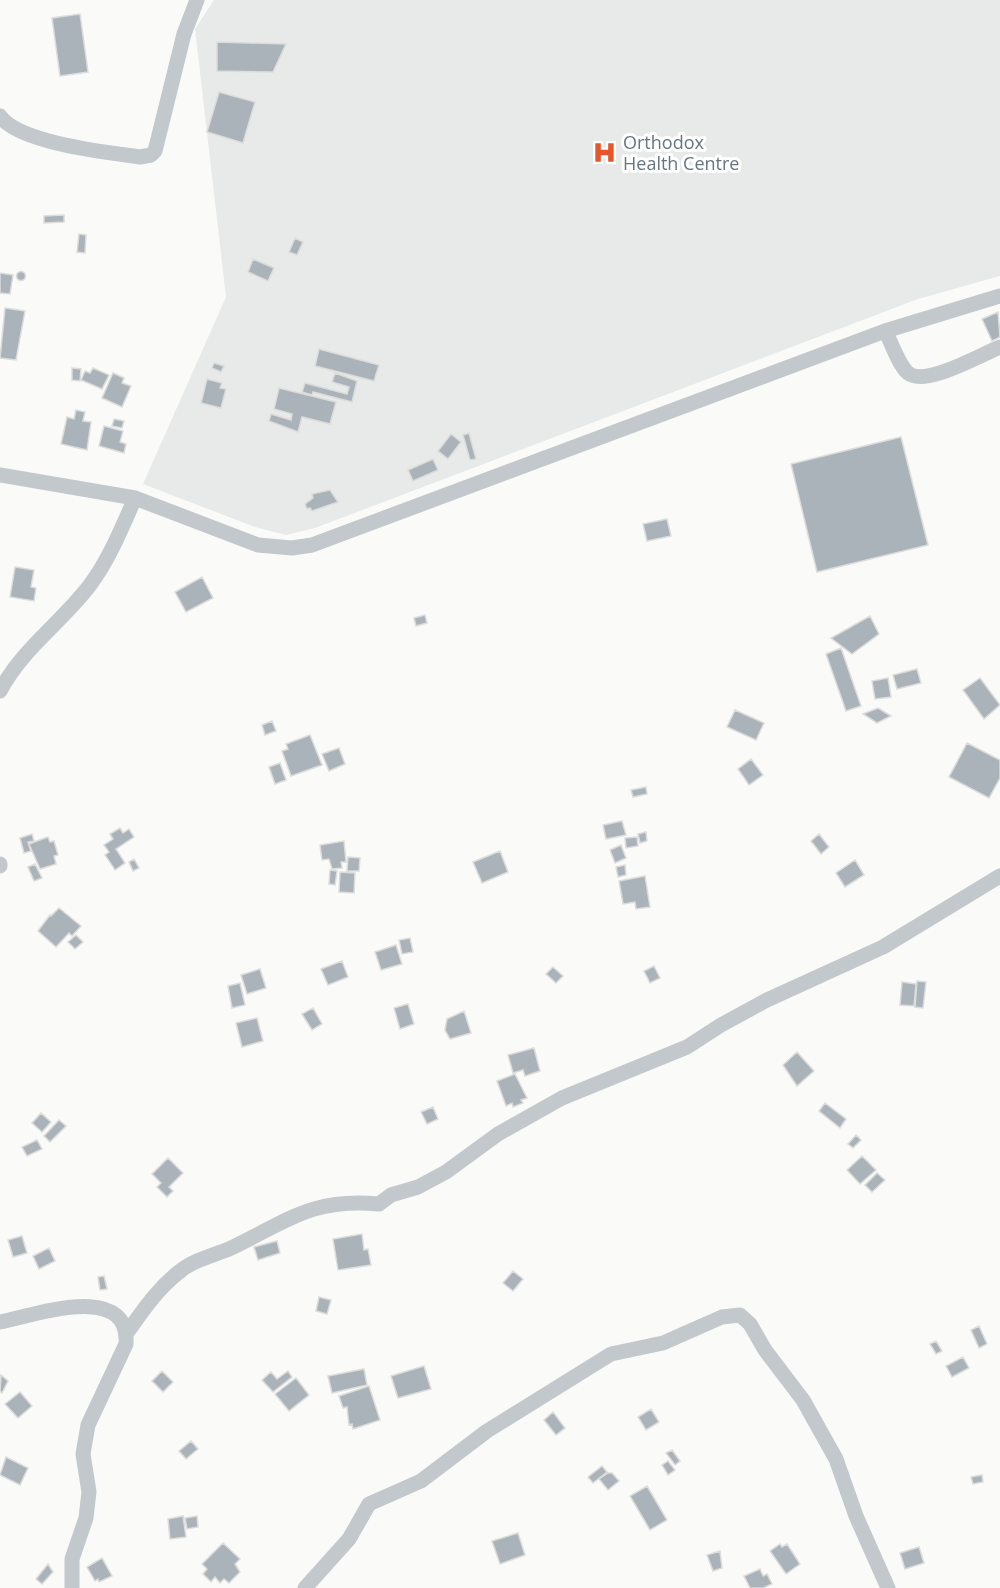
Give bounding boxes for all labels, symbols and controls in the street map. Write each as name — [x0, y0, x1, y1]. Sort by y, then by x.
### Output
place label: Orthodox Health Centre — [623, 130, 739, 175]
hospital icon: Orthodox Health Centre — [592, 139, 618, 165]

